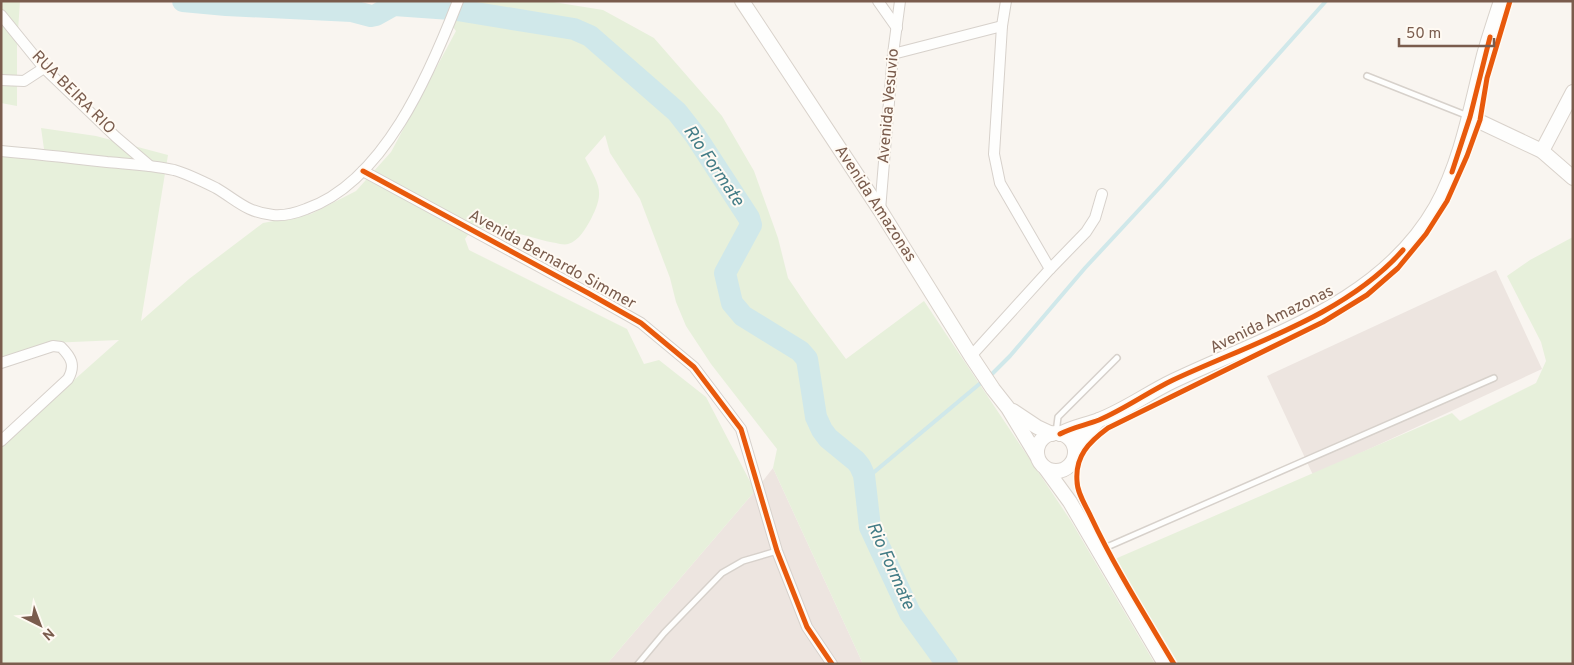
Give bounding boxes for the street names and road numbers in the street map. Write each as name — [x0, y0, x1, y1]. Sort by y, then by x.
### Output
street label: RUA BEIRA RIO — [27, 47, 119, 139]
street label: Avenida Vesuvio — [874, 47, 904, 164]
street label: Avenida Amazonas — [830, 142, 920, 266]
street label: Avenida Bernardo Simmer — [465, 206, 639, 314]
street label: Avenida Amazonas — [1207, 281, 1337, 359]

